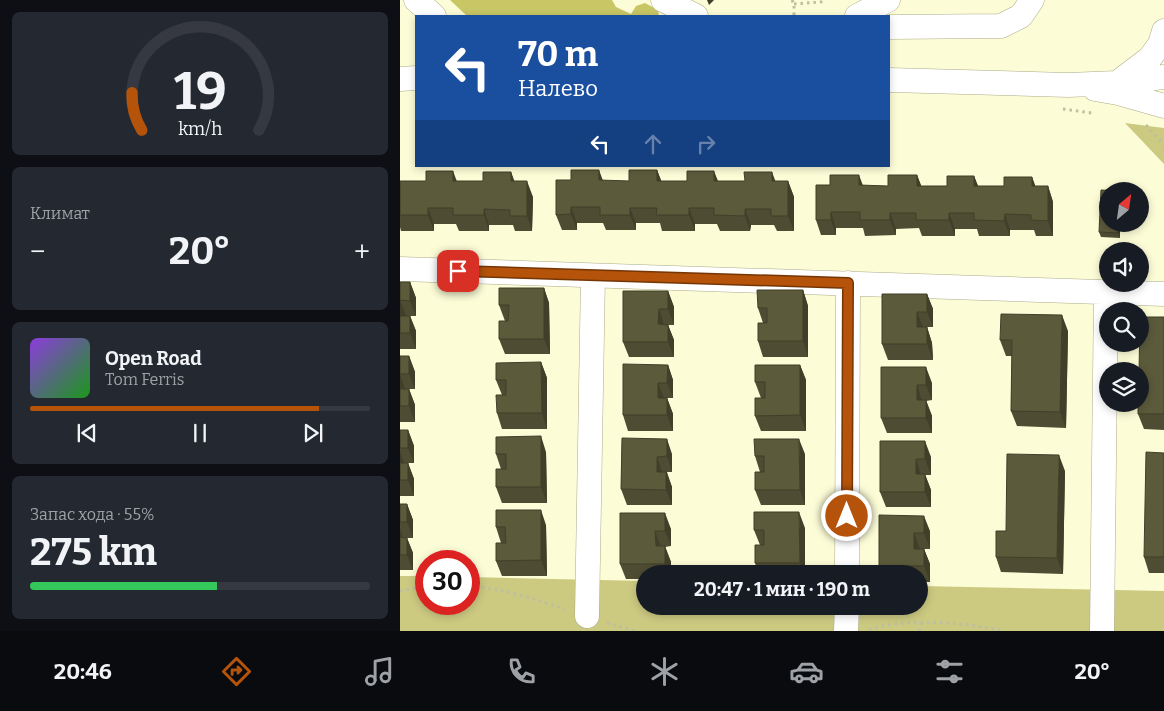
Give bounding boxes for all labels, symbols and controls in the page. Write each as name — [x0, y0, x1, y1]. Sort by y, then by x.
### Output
text: 70 m — [518, 33, 598, 75]
icon: left — [435, 35, 500, 100]
text: 19 — [173, 60, 227, 123]
text: Налево — [518, 75, 598, 102]
text: km/h — [178, 118, 222, 140]
icon: left — [586, 130, 614, 158]
icon: ahead — [639, 130, 667, 158]
icon: right — [692, 130, 720, 158]
north arrow — [1099, 182, 1149, 232]
map controls — [1099, 182, 1149, 412]
text: Климат — [30, 204, 90, 223]
text: 20° — [169, 228, 231, 274]
text: − — [30, 235, 45, 268]
text: + — [354, 235, 370, 268]
button: sound — [1099, 242, 1149, 292]
pin — [437, 250, 479, 292]
icon: arrive — [444, 257, 472, 285]
button: search — [1099, 302, 1149, 352]
text: Open Road — [105, 347, 202, 370]
button: layers — [1099, 362, 1149, 412]
text: Tom Ferris — [105, 370, 184, 389]
icon: previous — [73, 419, 101, 447]
icon: pause — [186, 419, 214, 447]
icon: next — [299, 419, 327, 447]
position arrow — [820, 489, 872, 541]
text: Запас хода · 55% — [30, 505, 155, 524]
text: 275 km — [30, 529, 157, 575]
speed limit sign: 30 — [415, 550, 480, 615]
text: 20:47 · 1 мин · 190 m — [694, 578, 870, 601]
icon: directions — [219, 654, 254, 689]
icon: music — [362, 654, 397, 689]
icon: phone — [504, 654, 539, 689]
icon: climate — [647, 654, 682, 689]
icon: car — [789, 654, 824, 689]
icon: filters — [932, 654, 967, 689]
text: 20:46 — [54, 658, 112, 685]
text: 20° — [1074, 658, 1110, 685]

